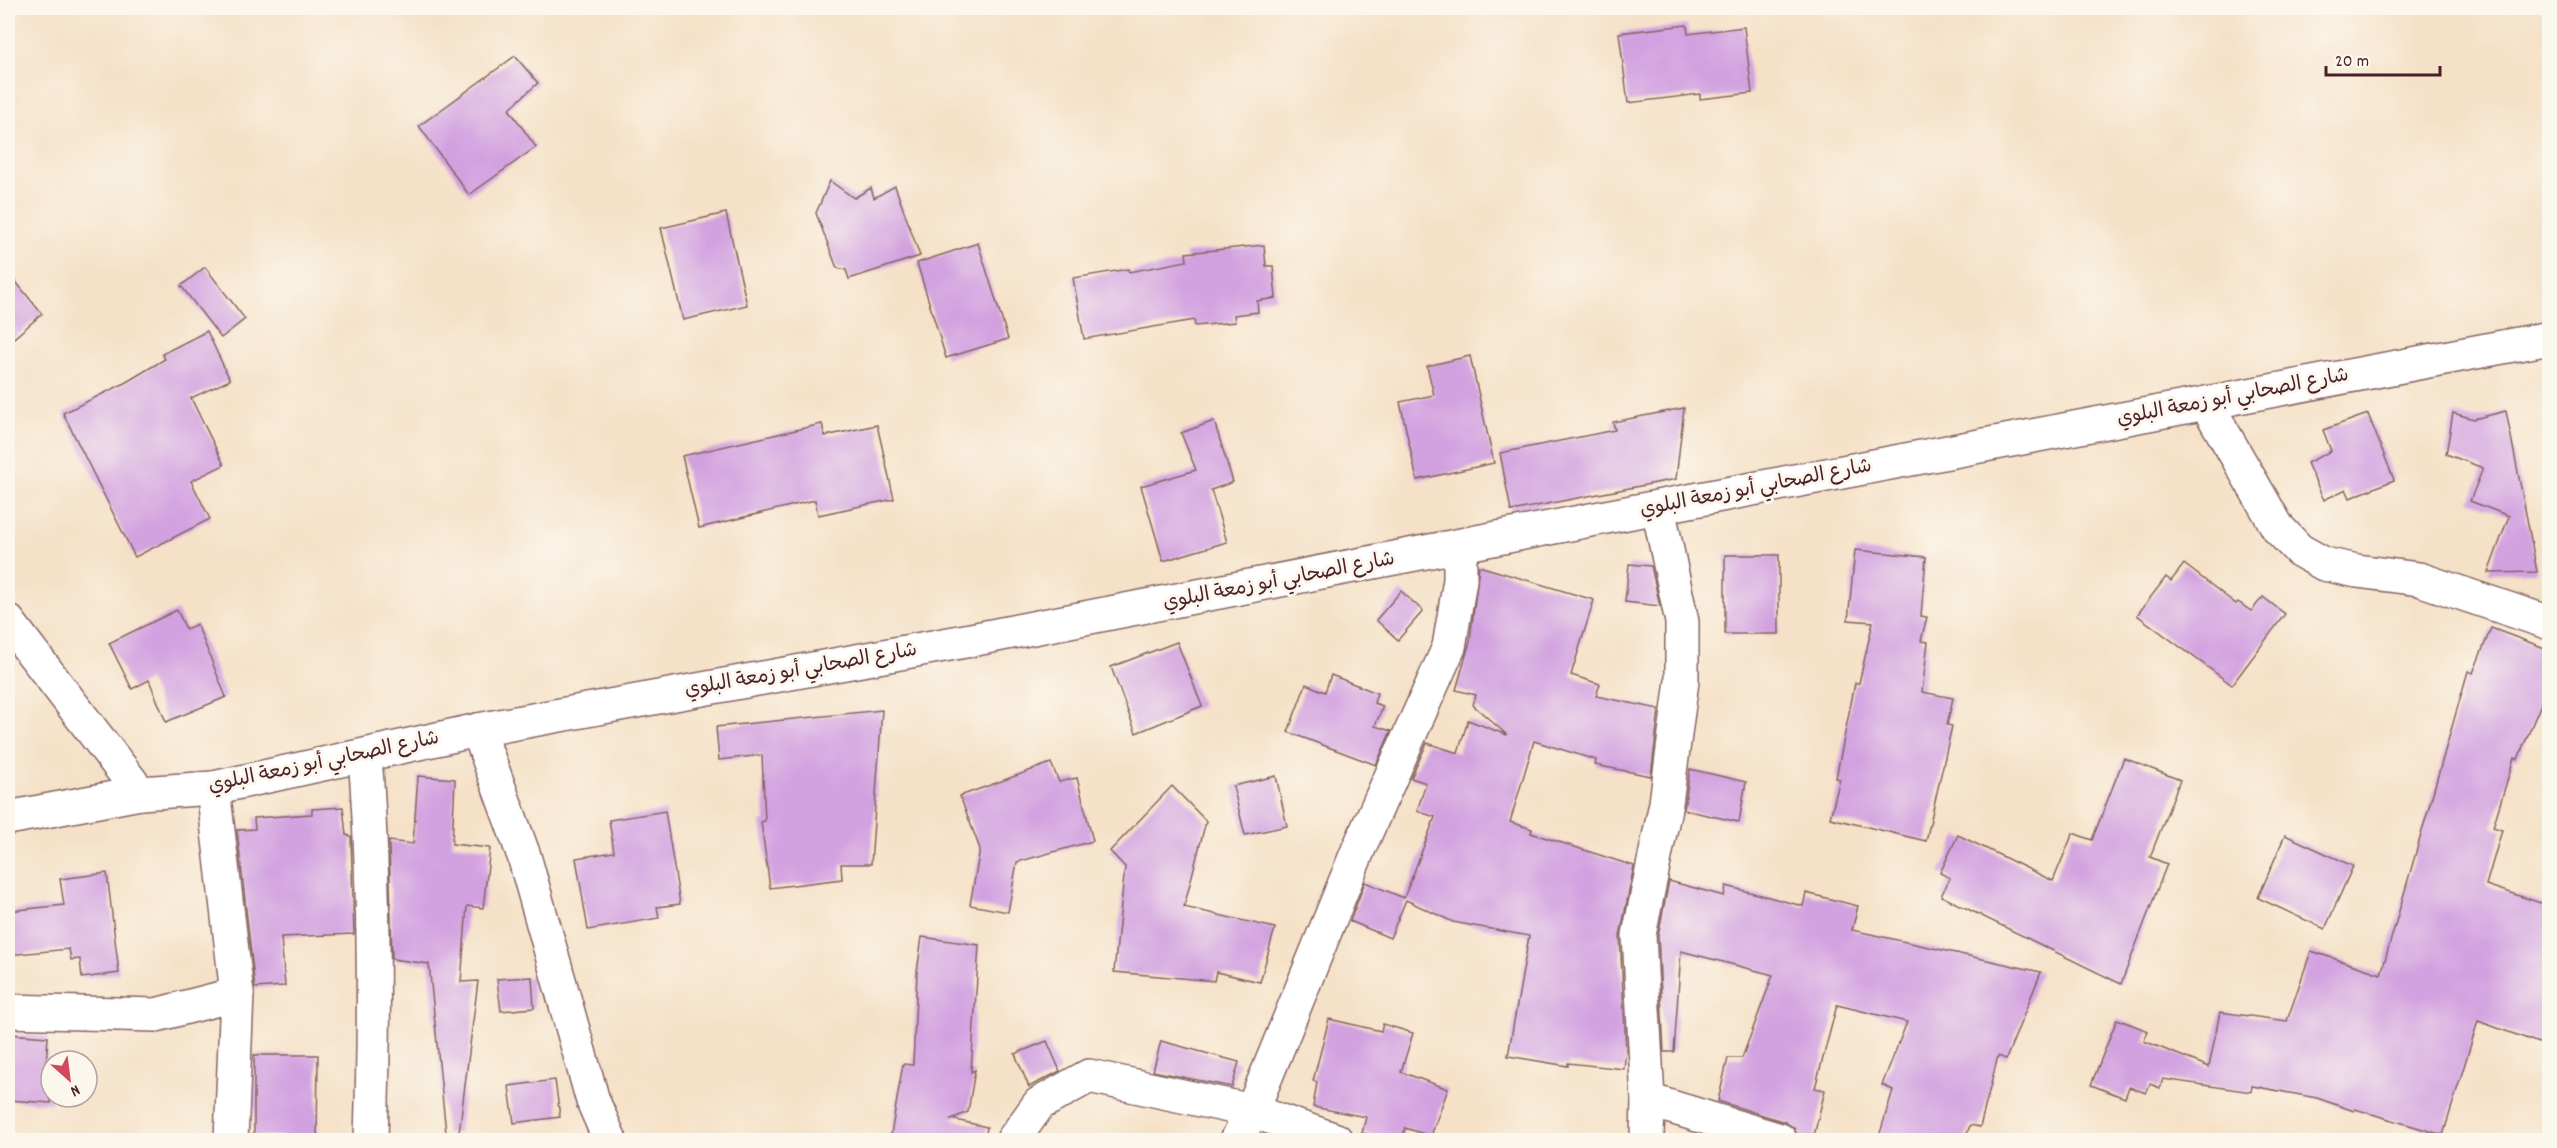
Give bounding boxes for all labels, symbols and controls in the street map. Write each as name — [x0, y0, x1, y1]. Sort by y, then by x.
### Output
scale bar — [2326, 39, 2440, 77]
text: 20 m — [2335, 50, 2369, 75]
street label: شارع الصحابي أبو زمعة البلوي — [2115, 362, 2351, 435]
street label: شارع الصحابي أبو زمعة البلوي — [1638, 453, 1874, 526]
street label: شارع الصحابي أبو زمعة البلوي — [1161, 546, 1397, 619]
street label: شارع الصحابي أبو زمعة البلوي — [683, 637, 920, 706]
street label: شارع الصحابي أبو زمعة البلوي — [206, 725, 442, 802]
north arrow — [39, 1049, 99, 1109]
text: N — [66, 1078, 84, 1102]

